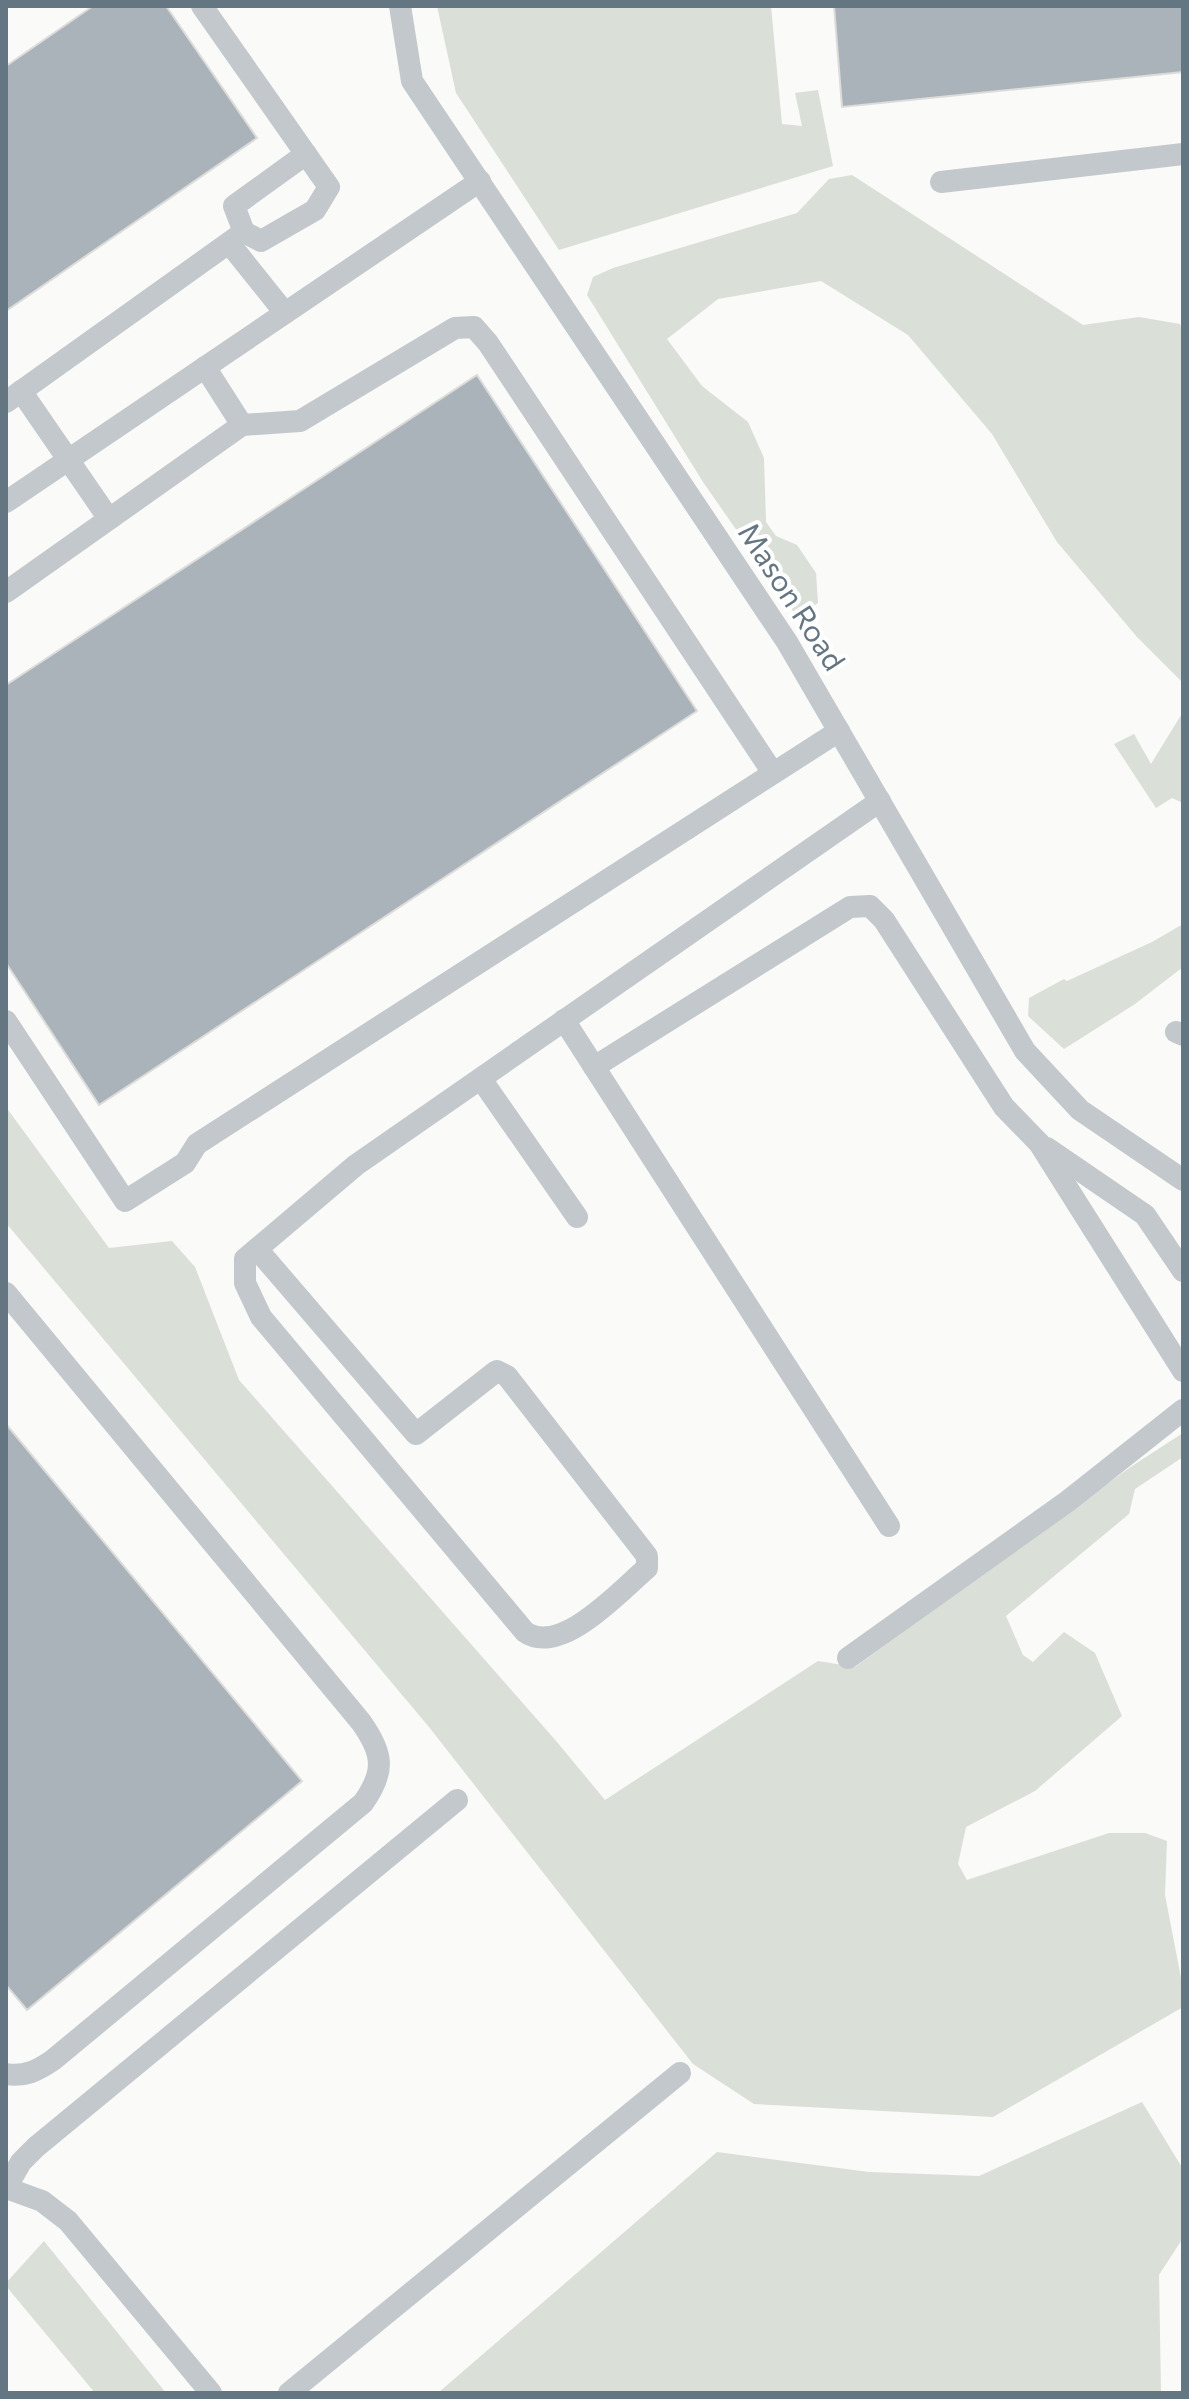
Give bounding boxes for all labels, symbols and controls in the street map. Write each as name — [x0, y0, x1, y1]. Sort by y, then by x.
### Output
street label: Mason Road — [732, 515, 855, 676]

